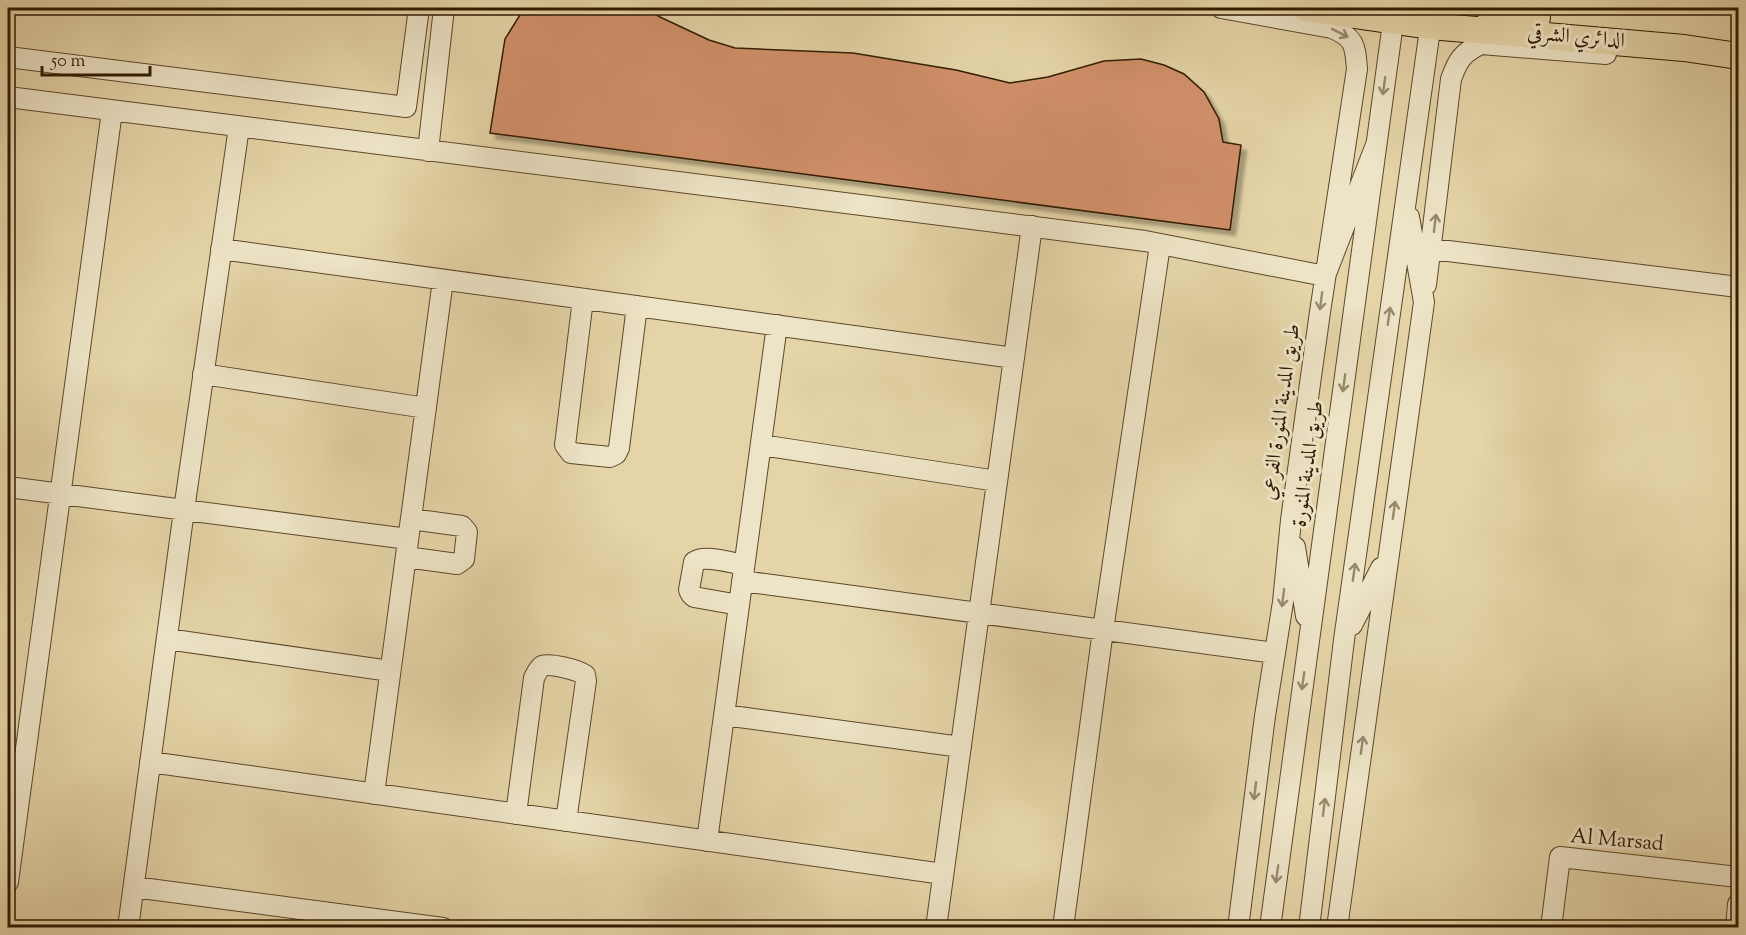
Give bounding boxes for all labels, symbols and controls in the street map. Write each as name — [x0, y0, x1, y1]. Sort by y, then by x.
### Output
street label: الدائري الشرقي — [1526, 19, 1626, 57]
one-way arrow — [1330, 27, 1348, 39]
scale bar — [42, 39, 150, 77]
text: 50 m — [50, 49, 86, 75]
one-way arrow — [1379, 76, 1390, 96]
one-way arrow — [1430, 214, 1441, 234]
one-way arrow — [1316, 290, 1327, 310]
one-way arrow — [1384, 307, 1395, 327]
street label: طريق المدينة المنورة الفرعي — [1255, 322, 1309, 502]
one-way arrow — [1338, 373, 1349, 393]
street label: طريق المدينة المنورة — [1285, 399, 1333, 529]
one-way arrow — [1389, 501, 1400, 520]
one-way arrow — [1348, 562, 1359, 582]
one-way arrow — [1277, 588, 1288, 608]
one-way arrow — [1298, 670, 1309, 690]
one-way arrow — [1356, 735, 1367, 755]
one-way arrow — [1250, 781, 1261, 801]
one-way arrow — [1319, 797, 1330, 817]
street label: Al Marsad — [1569, 822, 1665, 860]
one-way arrow — [1271, 864, 1282, 883]

